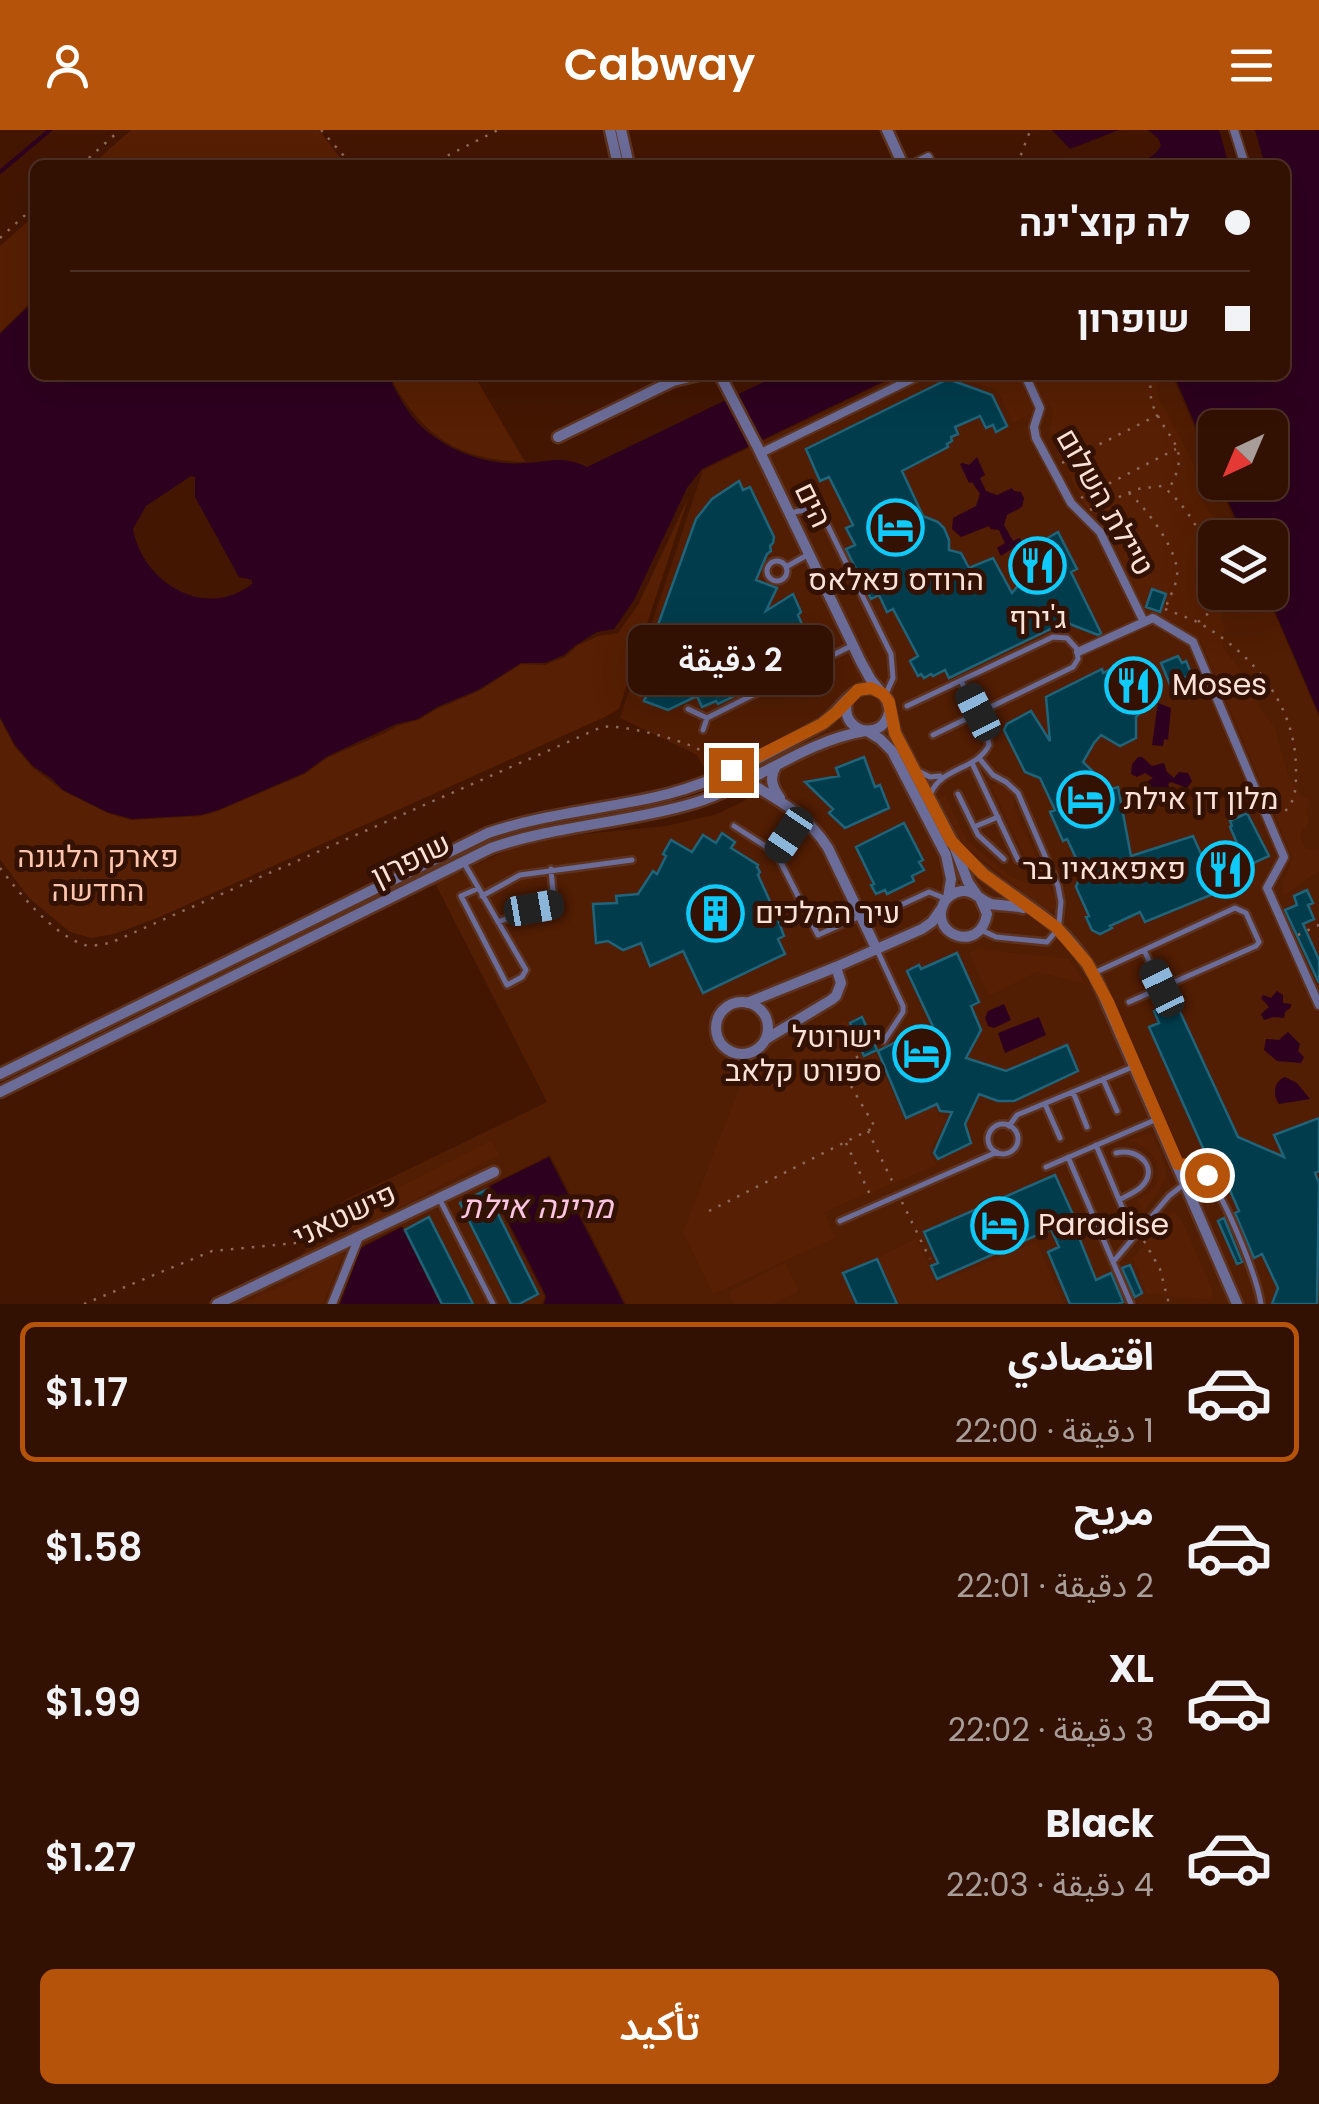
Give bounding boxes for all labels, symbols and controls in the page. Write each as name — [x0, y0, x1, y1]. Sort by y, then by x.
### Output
text: Cabway — [564, 33, 755, 96]
icon: person — [40, 38, 95, 93]
icon: menu — [1224, 38, 1279, 93]
text: לה קוצ'ינה — [1019, 196, 1190, 249]
text: שופרון — [1077, 292, 1190, 345]
north arrow — [1198, 410, 1288, 500]
map controls — [1198, 410, 1288, 610]
street label: טיילת השלום — [1046, 420, 1165, 583]
street label: הים — [784, 475, 843, 535]
hotel icon: הרודס פאלאס — [866, 498, 926, 558]
button: layers — [1198, 520, 1288, 610]
restaurant icon: ג'ירף — [1008, 536, 1068, 596]
place label: הרודס פאלאס — [808, 558, 984, 601]
place label: ג'ירף — [1009, 596, 1067, 639]
callout: 2 دقيقة — [628, 625, 834, 695]
text: 2 دقيقة — [679, 637, 782, 682]
restaurant icon: Moses — [1103, 655, 1163, 715]
place label: Moses — [1172, 663, 1267, 706]
car — [951, 678, 1005, 746]
route end — [709, 748, 754, 793]
hotel icon: מלון דן אילת — [1055, 769, 1115, 829]
place label: מלון דן אילת — [1124, 777, 1279, 820]
car — [760, 802, 818, 868]
street label: שופרון — [364, 822, 458, 897]
park label: פארק הלגונה החדשה — [17, 835, 179, 912]
restaurant icon: פאפאגאיו בר — [1195, 839, 1255, 899]
place label: פאפאגאיו בר — [1023, 847, 1186, 890]
building icon: עיר המלכים — [686, 883, 746, 943]
car — [502, 888, 566, 928]
place label: עיר המלכים — [755, 891, 900, 934]
car — [1135, 954, 1189, 1022]
place label: ישרוטל ספורט קלאב — [725, 1015, 882, 1092]
hotel icon: ישרוטל ספורט קלאב — [891, 1024, 951, 1084]
route start — [1185, 1153, 1230, 1198]
street label: פישטאני — [286, 1172, 403, 1257]
water label: מרינה אילת — [461, 1184, 615, 1229]
hotel icon: Paradise — [969, 1195, 1029, 1255]
place label: Paradise — [1038, 1203, 1169, 1246]
text: اقتصادي — [1008, 1330, 1154, 1383]
icon: car — [1184, 1347, 1274, 1437]
text: $1.17 — [45, 1366, 128, 1419]
text: 1 دقيقة · 22:00 — [955, 1408, 1154, 1453]
text: مريح — [1074, 1485, 1154, 1538]
icon: car — [1184, 1502, 1274, 1592]
text: $1.58 — [45, 1521, 142, 1574]
text: 2 دقيقة · 22:01 — [956, 1563, 1154, 1608]
text: XL — [1109, 1642, 1154, 1695]
icon: car — [1184, 1657, 1274, 1747]
text: $1.99 — [45, 1676, 141, 1729]
text: 3 دقيقة · 22:02 — [948, 1707, 1154, 1752]
text: Black — [1045, 1797, 1154, 1850]
icon: car — [1184, 1812, 1274, 1902]
text: $1.27 — [45, 1831, 136, 1884]
text: 4 دقيقة · 22:03 — [946, 1862, 1154, 1907]
button: تأكيد — [40, 1969, 1279, 2084]

